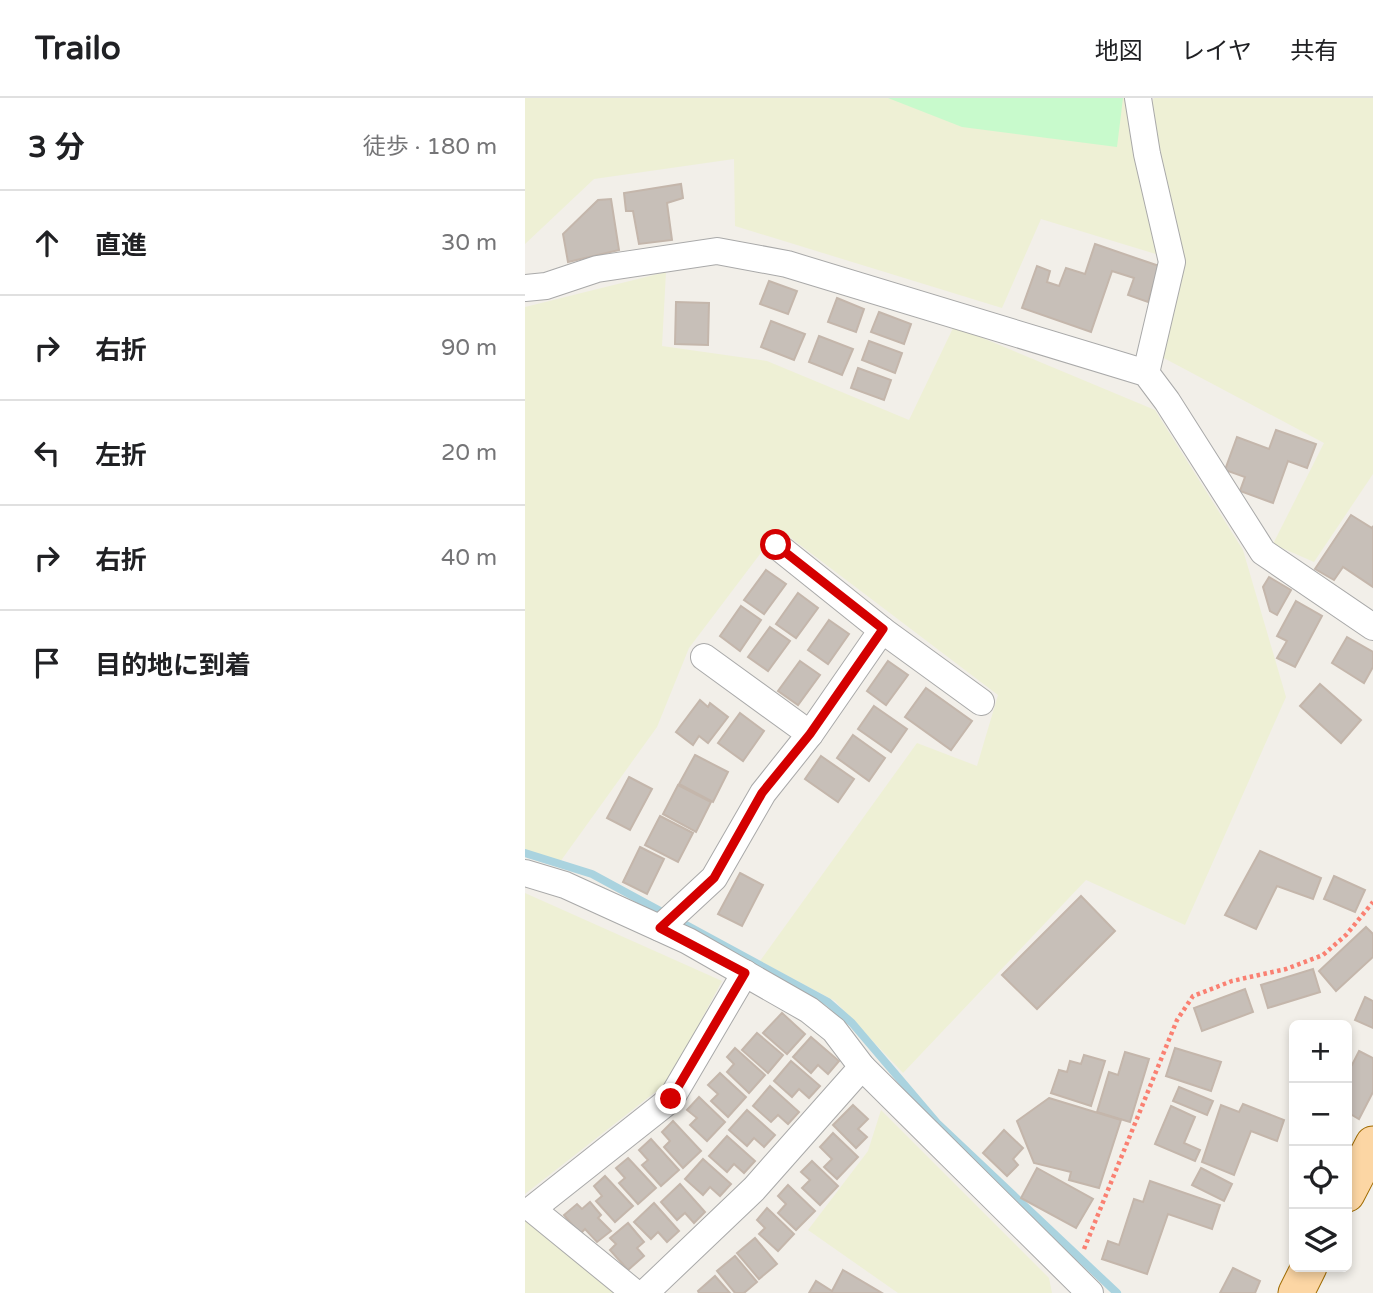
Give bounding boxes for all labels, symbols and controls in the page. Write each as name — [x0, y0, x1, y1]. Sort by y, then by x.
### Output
text: Trailo — [35, 29, 121, 68]
text: 地図 — [1095, 37, 1143, 66]
text: レイヤ — [1181, 37, 1252, 66]
text: 共有 — [1290, 37, 1338, 66]
text: 3 分 — [28, 129, 85, 166]
text: 徒歩 · 180 m — [363, 133, 497, 161]
icon: ahead — [28, 224, 66, 262]
text: 30 m — [441, 229, 497, 257]
text: 直進 — [95, 230, 147, 261]
icon: right — [28, 329, 66, 367]
text: 90 m — [441, 334, 497, 362]
text: 右折 — [95, 335, 147, 366]
icon: left — [28, 434, 66, 472]
text: 20 m — [441, 439, 497, 467]
text: 左折 — [95, 440, 147, 471]
route start — [760, 529, 791, 560]
icon: right — [28, 539, 66, 577]
text: 40 m — [441, 544, 497, 572]
text: 右折 — [95, 545, 147, 576]
icon: arrive — [28, 644, 66, 682]
text: 目的地に到着 — [95, 650, 251, 681]
map controls — [1289, 1020, 1352, 1272]
button: + — [1289, 1020, 1352, 1083]
route end — [655, 1083, 686, 1114]
button: − — [1289, 1083, 1352, 1146]
button: locate — [1289, 1146, 1352, 1209]
button: layers — [1289, 1209, 1352, 1272]

